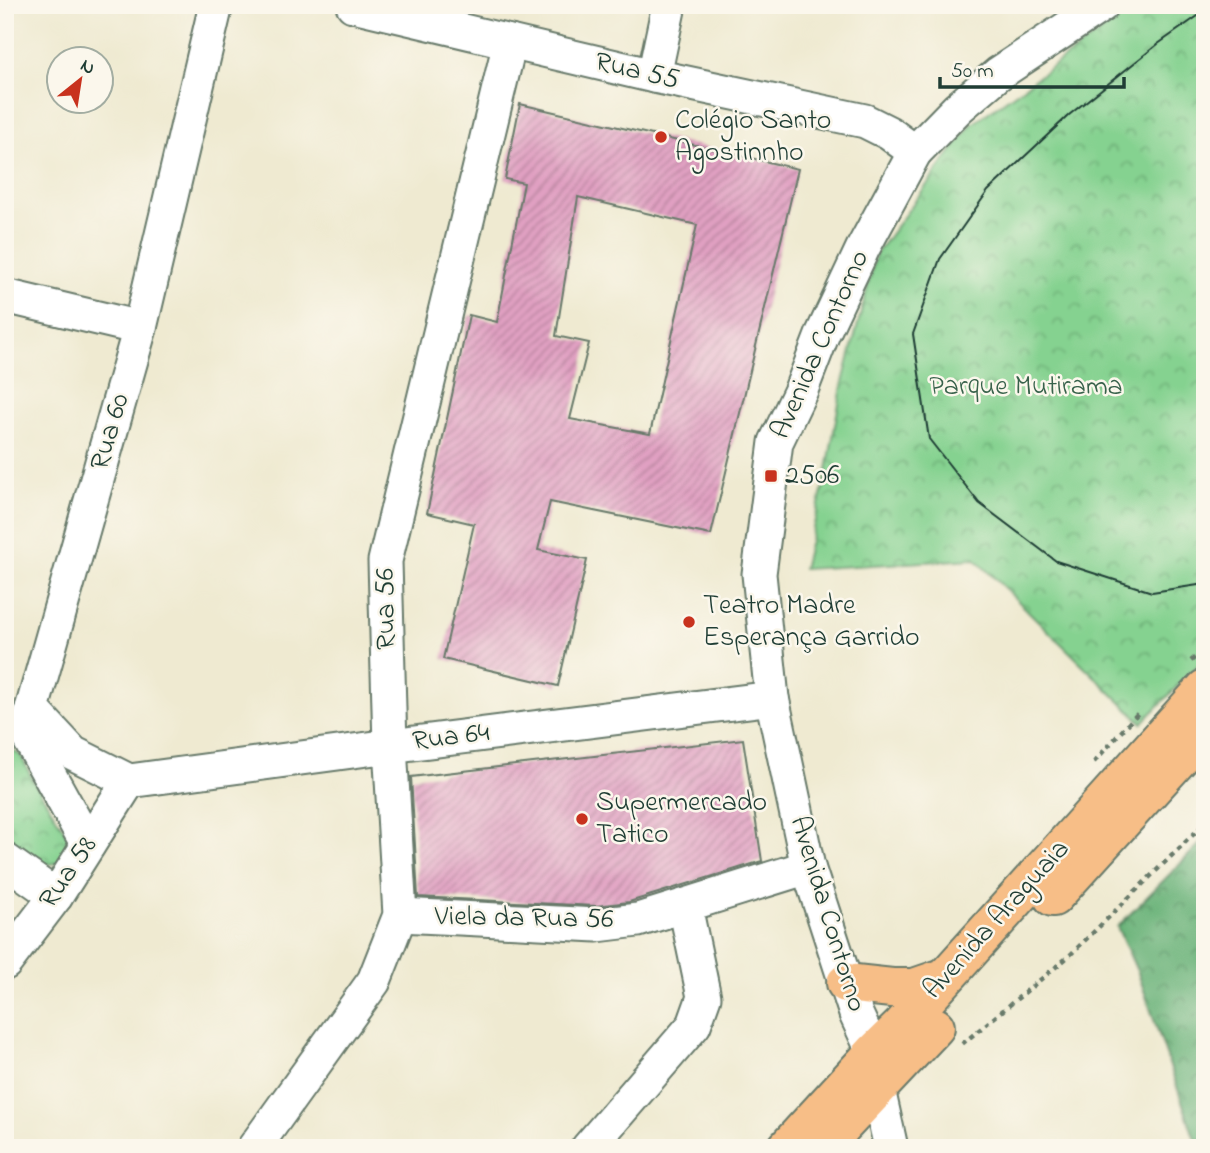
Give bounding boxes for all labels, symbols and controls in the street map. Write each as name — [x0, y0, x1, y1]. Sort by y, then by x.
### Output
street label: Rua 55 — [591, 42, 683, 102]
north arrow — [46, 46, 116, 116]
scale bar — [940, 46, 1124, 90]
text: N — [75, 53, 100, 82]
text: 50 m — [951, 57, 994, 87]
place label: Colégio Santo Agostinnho — [675, 101, 831, 174]
marker: Colégio Santo Agostinnho — [653, 129, 669, 145]
street label: Avenida Contorno — [761, 244, 881, 446]
park label: Parque Mutirama — [929, 367, 1123, 408]
street label: Rua 60 — [81, 389, 141, 475]
place label: 2506 — [785, 456, 839, 497]
marker: 2506 — [763, 468, 779, 484]
street label: Rua 56 — [366, 568, 408, 650]
place label: Teatro Madre Esperança Garrido — [703, 586, 920, 659]
marker: Teatro Madre Esperança Garrido — [681, 614, 697, 630]
street label: Rua 64 — [410, 713, 492, 763]
place label: Supermercado Tatico — [596, 783, 767, 856]
marker: Supermercado Tatico — [574, 811, 590, 827]
street label: Avenida Contorno — [778, 811, 876, 1017]
street label: Rua 58 — [30, 828, 108, 918]
street label: Avenida Araguaia — [914, 831, 1080, 1009]
street label: Viela da Rua 56 — [433, 897, 614, 941]

